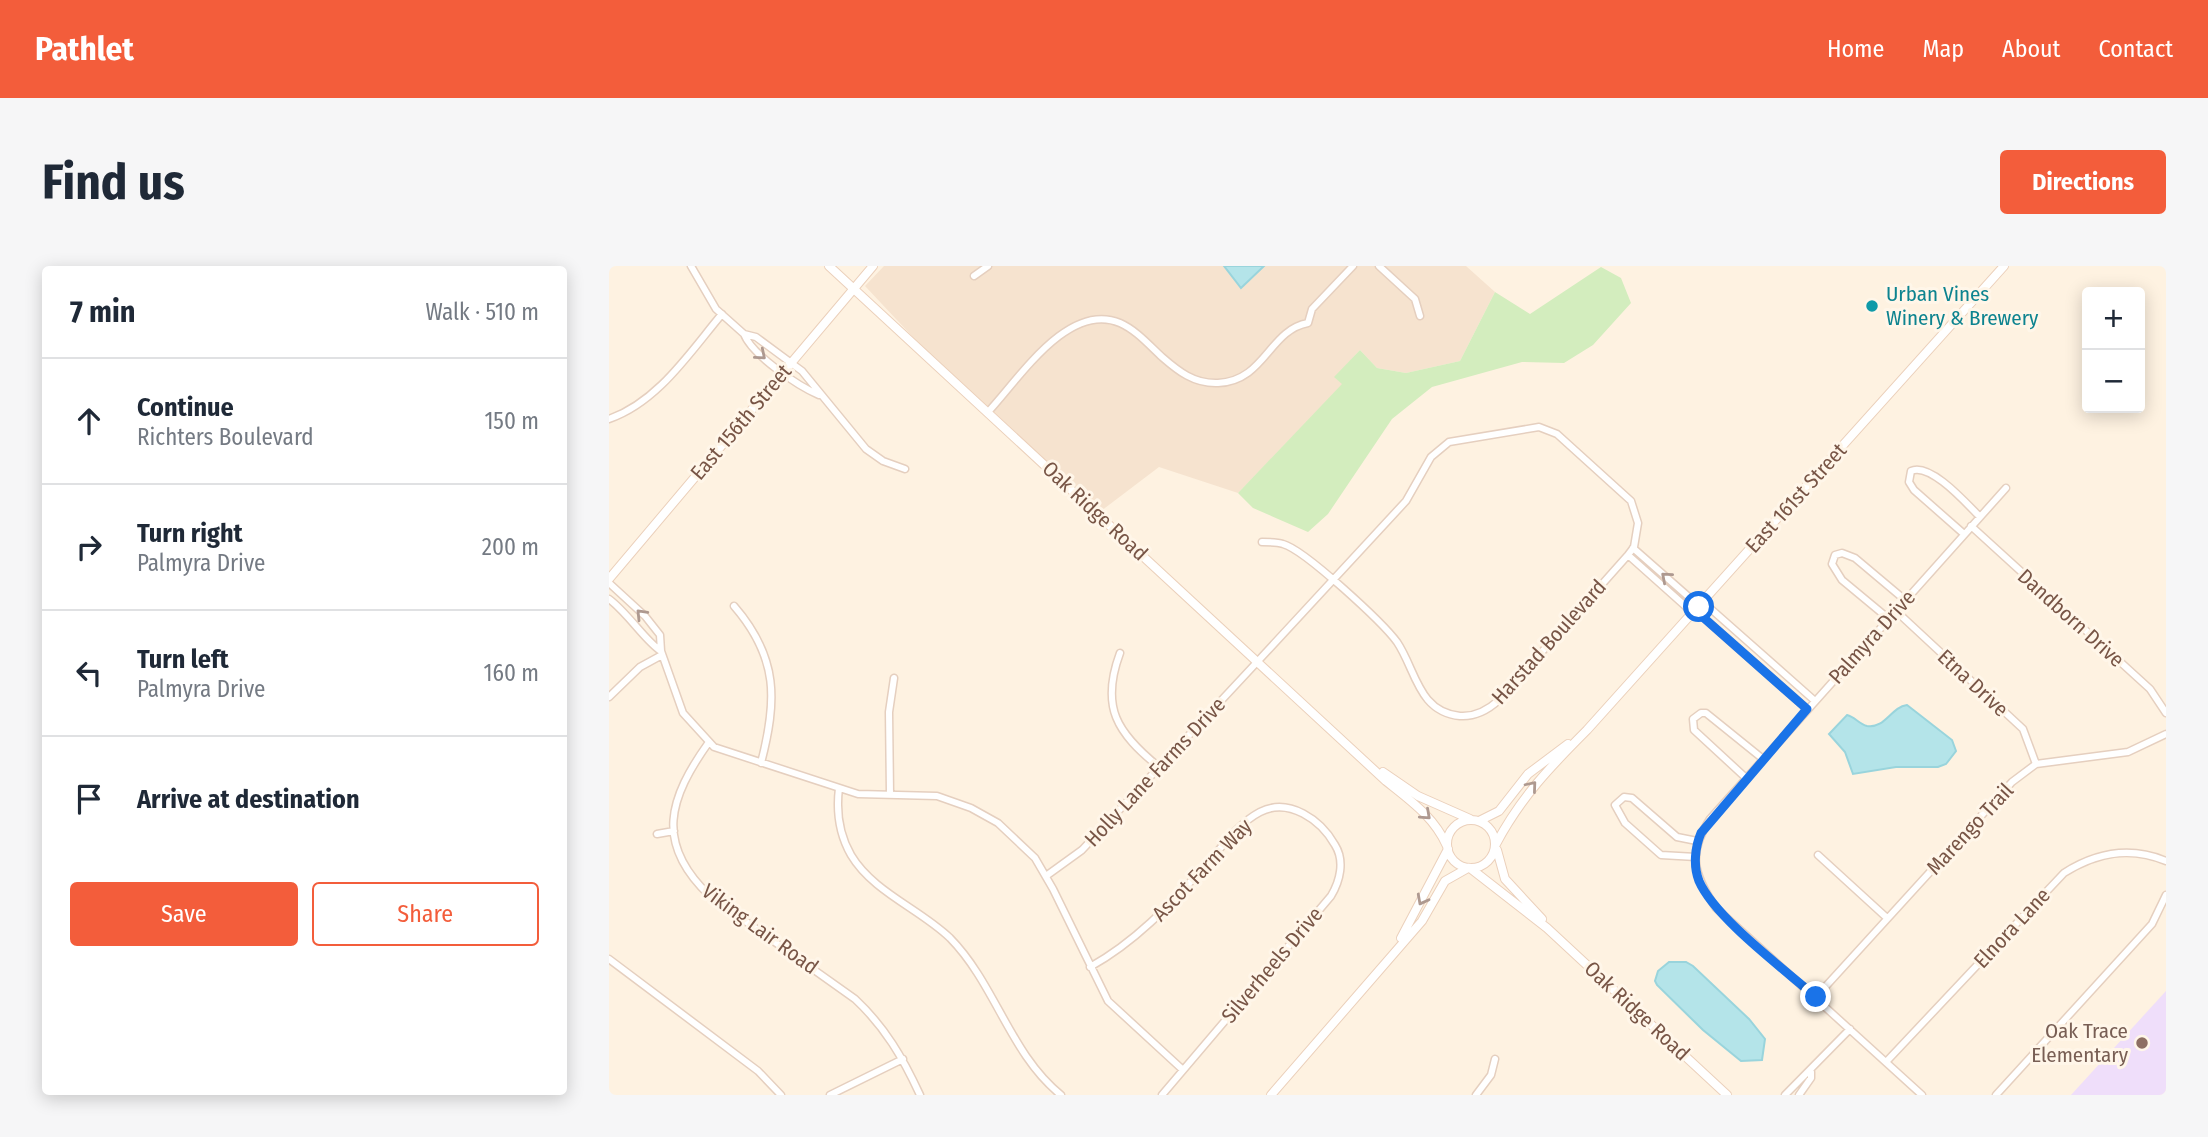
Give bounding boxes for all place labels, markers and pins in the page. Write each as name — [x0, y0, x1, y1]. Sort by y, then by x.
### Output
place label: Urban Vines Winery & Brewery — [1886, 281, 2039, 331]
marker: Urban Vines Winery & Brewery — [1864, 298, 1880, 314]
place label: Oak Trace Elementary — [2031, 1018, 2129, 1068]
marker: Oak Trace Elementary — [2134, 1035, 2150, 1051]

